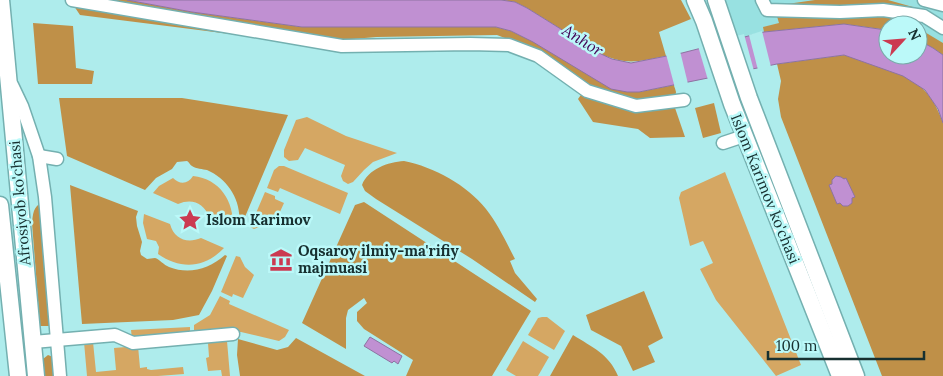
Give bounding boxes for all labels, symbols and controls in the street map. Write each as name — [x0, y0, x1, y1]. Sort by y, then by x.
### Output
north arrow — [878, 15, 928, 65]
water label: Anhor — [558, 19, 608, 61]
text: N — [904, 25, 925, 43]
street label: Islom Karimov ko'chasi — [727, 111, 804, 266]
street label: Afrosiyob ko'chasi — [5, 140, 35, 267]
place icon: Islom Karimov — [177, 207, 203, 233]
place label: Islom Karimov — [206, 210, 312, 229]
place label: Oqsaroy ilmiy-ma'rifiy majmuasi — [298, 241, 459, 277]
museum icon: Oqsaroy ilmiy-ma'rifiy majmuasi — [268, 247, 294, 273]
scale bar — [768, 328, 924, 360]
text: 100 m — [776, 336, 817, 355]

